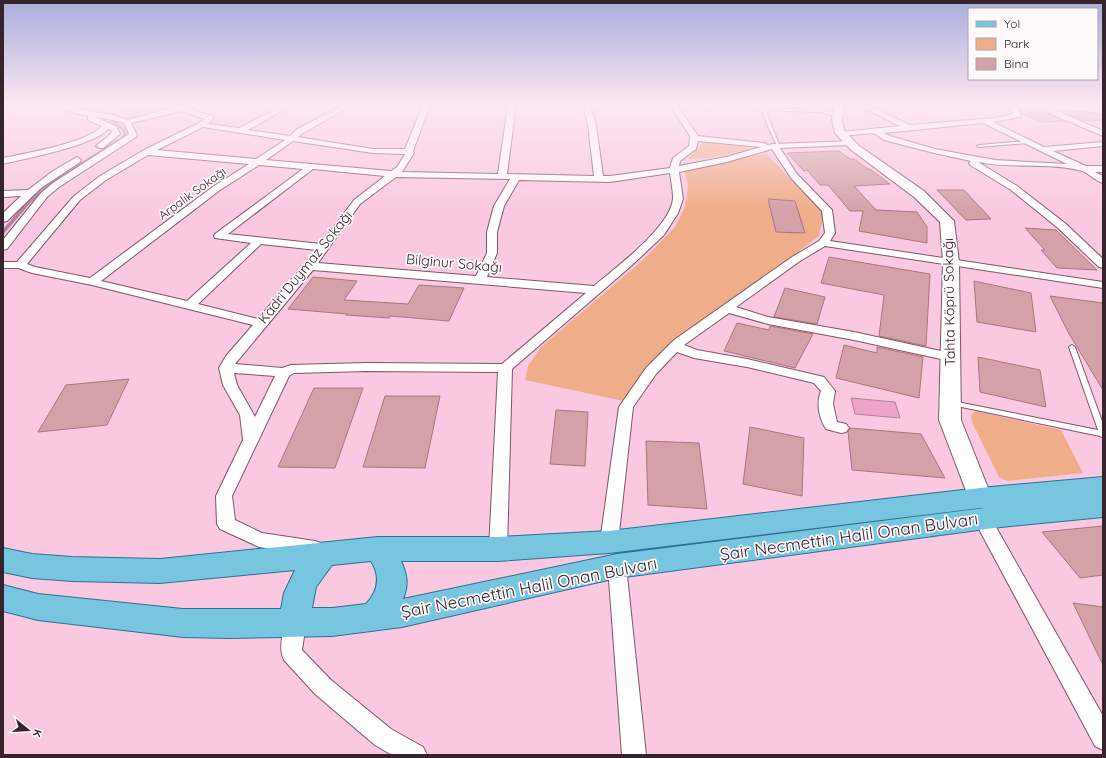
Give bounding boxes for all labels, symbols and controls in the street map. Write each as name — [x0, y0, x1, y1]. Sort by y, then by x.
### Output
legend — [968, 8, 1098, 80]
text: Yol — [1004, 16, 1020, 31]
text: Park — [1004, 36, 1029, 51]
text: Bina — [1004, 56, 1029, 71]
street label: Arpalık Sokağı — [155, 164, 229, 222]
street label: Kadri Duymaz Sokağı — [254, 207, 356, 327]
street label: Tahta Köprü Sokağı — [939, 238, 959, 366]
street label: Bilginur Sokağı — [405, 250, 503, 276]
street label: Şair Necmettin Halil Onan Bulvarı — [719, 507, 979, 565]
street label: Şair Necmettin Halil Onan Bulvarı — [399, 552, 659, 622]
north arrow — [8, 710, 48, 750]
text: K — [30, 727, 45, 739]

